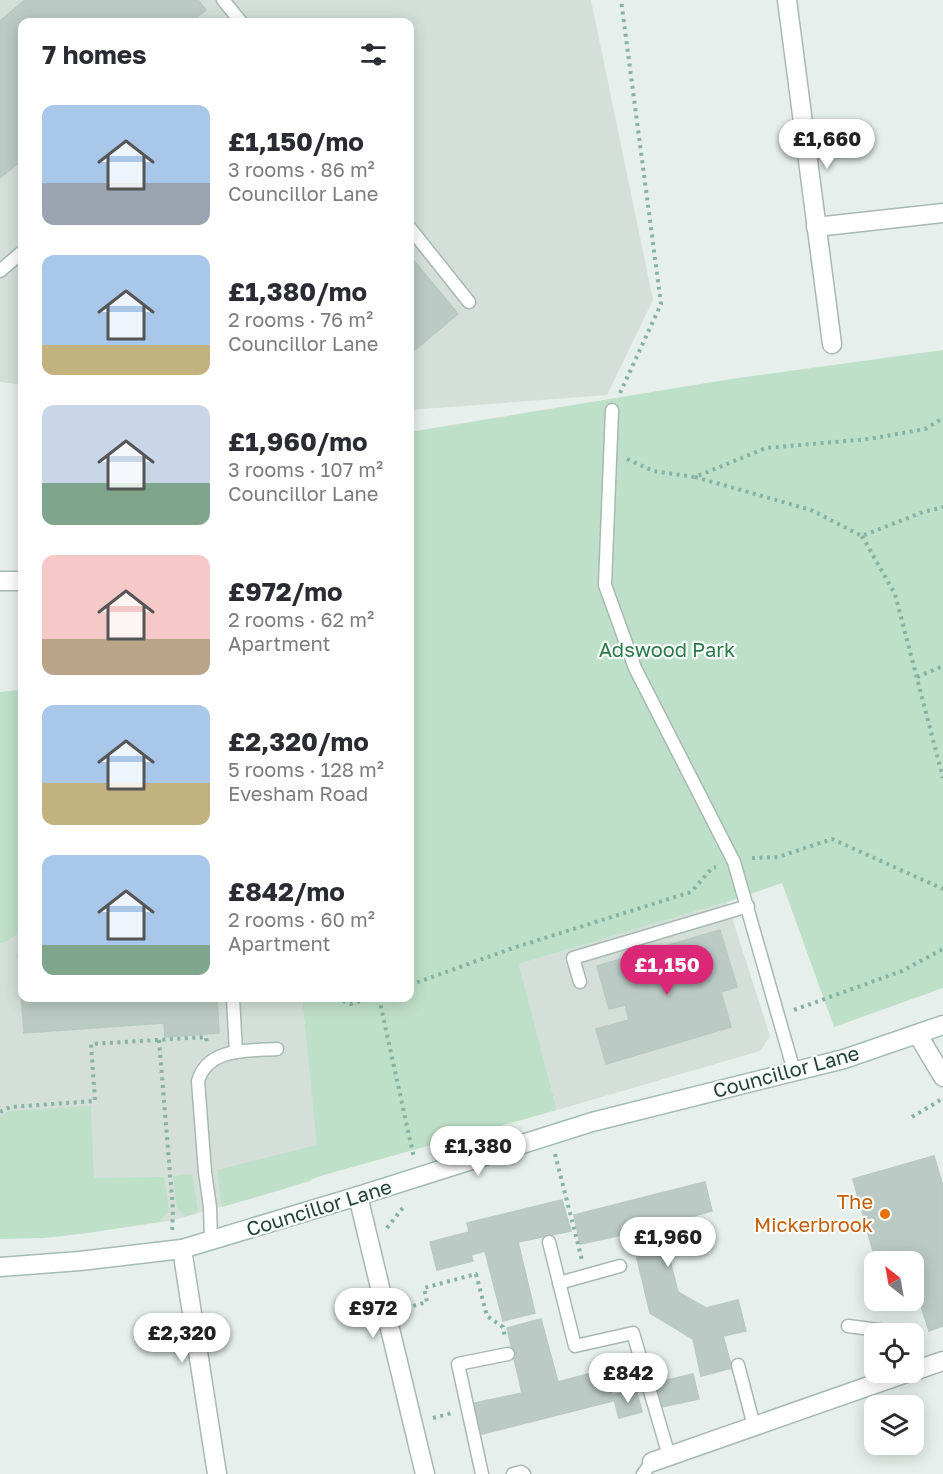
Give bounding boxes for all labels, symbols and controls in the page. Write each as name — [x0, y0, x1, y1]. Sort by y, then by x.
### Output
icon: filters — [357, 38, 390, 71]
text: 7 homes — [42, 39, 147, 70]
pin: £1,660 — [778, 119, 876, 170]
text: £1,150/mo — [228, 126, 364, 157]
text: £1,660 — [793, 126, 861, 150]
icon: home — [90, 129, 162, 201]
text: 3 rooms · 86 m² — [228, 157, 375, 181]
text: Councillor Lane — [228, 181, 378, 205]
text: £1,380/mo — [228, 276, 367, 307]
icon: home — [90, 279, 162, 351]
text: 2 rooms · 76 m² — [228, 307, 373, 331]
text: Councillor Lane — [228, 331, 378, 355]
text: £1,960/mo — [228, 426, 368, 457]
icon: home — [90, 429, 162, 501]
text: 3 rooms · 107 m² — [228, 457, 383, 481]
text: Councillor Lane — [228, 481, 378, 505]
text: £972/mo — [228, 576, 343, 607]
icon: home — [90, 579, 162, 651]
text: 2 rooms · 62 m² — [228, 607, 374, 631]
text: Apartment — [228, 631, 331, 655]
park label: Adswood Park — [599, 637, 735, 661]
text: £2,320/mo — [228, 726, 369, 757]
icon: home — [90, 729, 162, 801]
text: 5 rooms · 128 m² — [228, 757, 384, 781]
text: Evesham Road — [228, 781, 368, 805]
text: £842/mo — [228, 876, 345, 907]
icon: home — [90, 879, 162, 951]
text: 2 rooms · 60 m² — [228, 907, 375, 931]
text: Apartment — [228, 931, 331, 955]
pin: £1,150 — [618, 945, 716, 996]
text: £1,150 — [634, 952, 700, 976]
street label: Councillor Lane — [710, 1040, 862, 1102]
pin: £1,380 — [429, 1126, 527, 1177]
text: £1,380 — [444, 1133, 512, 1157]
street label: Councillor Lane — [243, 1174, 394, 1241]
place label: The Mickerbrook — [754, 1189, 873, 1236]
marker: The Mickerbrook — [878, 1207, 892, 1221]
pin: £1,960 — [619, 1217, 717, 1268]
text: £1,960 — [634, 1224, 702, 1248]
north arrow — [864, 1251, 924, 1311]
map controls — [864, 1251, 924, 1455]
pin: £972 — [337, 1288, 409, 1339]
text: £972 — [349, 1295, 398, 1319]
pin: £2,320 — [133, 1313, 231, 1364]
text: £2,320 — [147, 1320, 217, 1344]
button: locate — [864, 1323, 924, 1383]
pin: £842 — [592, 1353, 664, 1404]
text: £842 — [603, 1360, 653, 1384]
button: layers — [864, 1395, 924, 1455]

